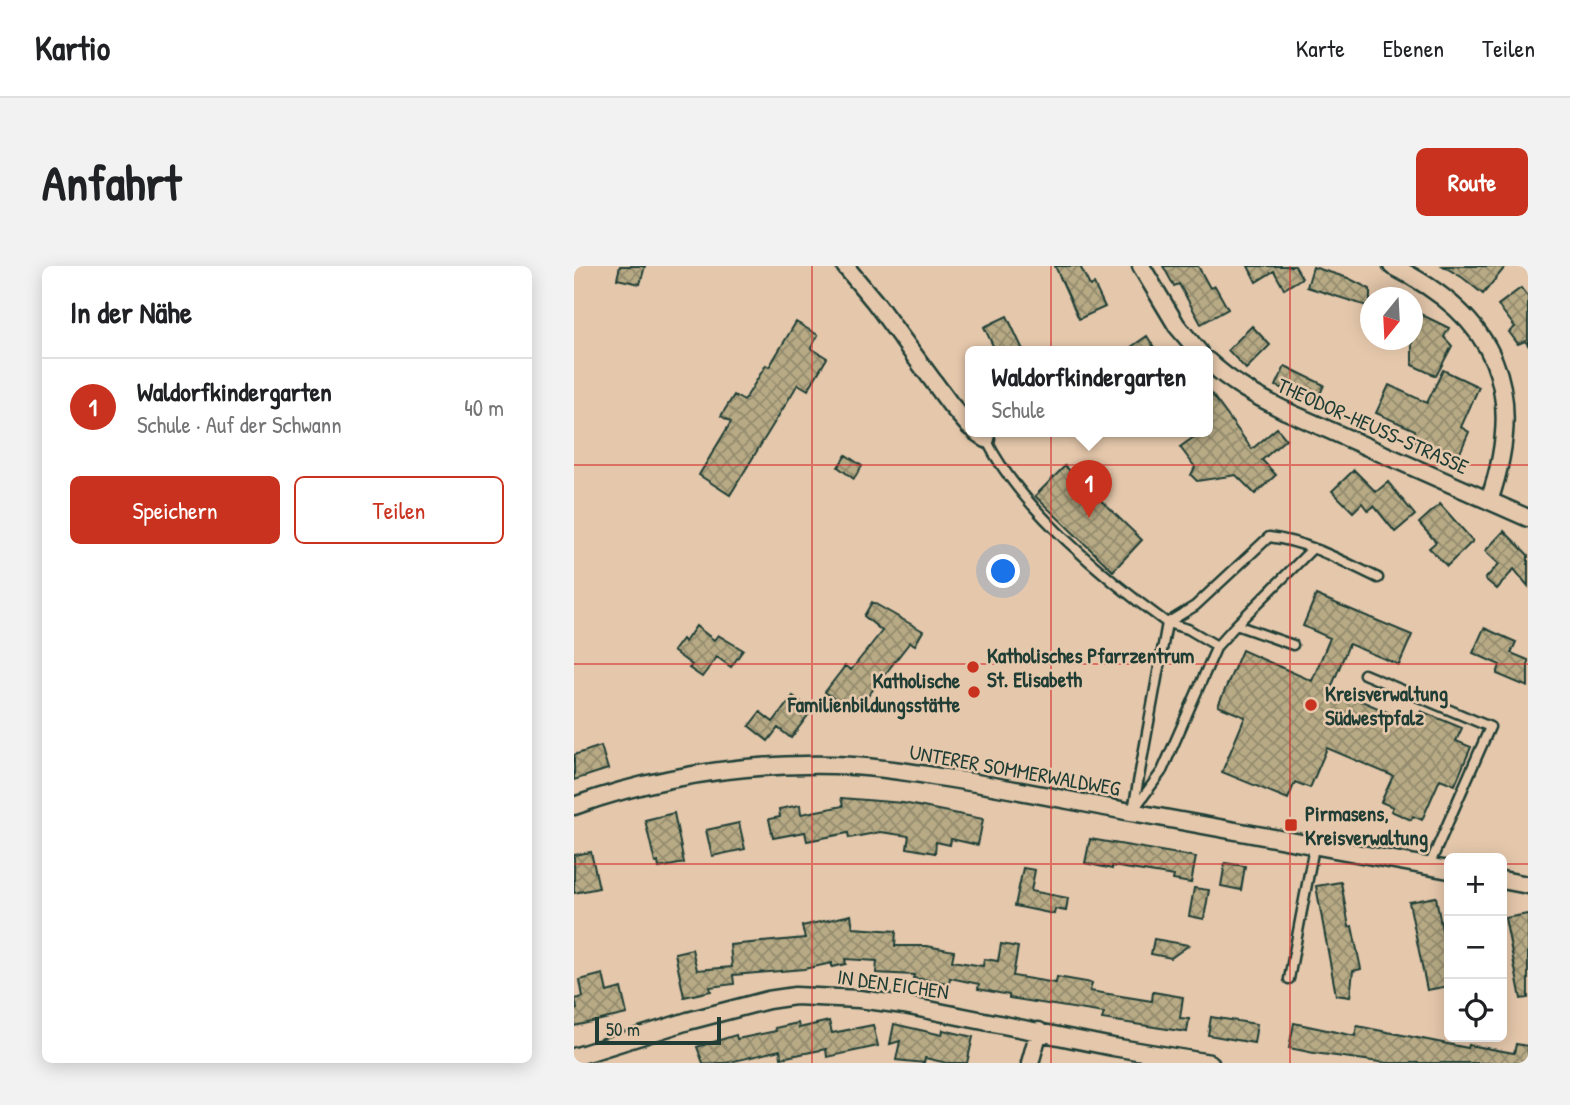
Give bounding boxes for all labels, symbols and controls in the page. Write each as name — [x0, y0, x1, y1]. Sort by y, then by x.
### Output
text: Kartio — [35, 26, 110, 70]
text: Karte — [1296, 32, 1345, 64]
text: Ebenen — [1383, 32, 1444, 64]
text: Teilen — [1482, 32, 1535, 64]
button: Route — [1416, 148, 1528, 216]
text: Anfahrt — [42, 149, 181, 215]
north arrow — [1360, 287, 1423, 350]
text: In der Nähe — [70, 292, 192, 332]
popup — [965, 346, 1213, 437]
text: Waldorfkindergarten — [992, 359, 1186, 394]
street label: THEODOR-HEUSS-STRASSE — [1273, 371, 1473, 481]
text: Waldorfkindergarten — [137, 374, 332, 409]
text: 1 — [89, 392, 97, 423]
text: 40 m — [464, 392, 504, 423]
text: Schule — [992, 394, 1045, 425]
text: Schule · Auf der Schwann — [137, 409, 342, 440]
pin: 1 — [1066, 460, 1112, 518]
button: Speichern — [70, 476, 280, 544]
button: Teilen — [294, 476, 504, 544]
your location — [986, 554, 1020, 588]
place label: Katholisches Pfarrzentrum St. Elisabeth — [987, 641, 1194, 694]
marker: Katholisches Pfarrzentrum St. Elisabeth — [965, 659, 981, 675]
place label: Katholische Familienbildungsstätte — [787, 666, 961, 720]
place label: Kreisverwaltung Südwestpfalz — [1325, 679, 1448, 733]
marker: Katholische Familienbildungsstätte — [966, 684, 982, 700]
marker: Kreisverwaltung Südwestpfalz — [1303, 697, 1319, 713]
street label: UNTERER SOMMERWALDWEG — [907, 737, 1123, 803]
place label: Pirmasens, Kreisverwaltung — [1305, 799, 1428, 853]
marker: Pirmasens, Kreisverwaltung — [1283, 817, 1299, 833]
map controls — [1444, 853, 1507, 1042]
button: + — [1444, 853, 1507, 916]
button: − — [1444, 916, 1507, 979]
street label: IN DEN EICHEN — [835, 962, 951, 1006]
button: locate — [1444, 979, 1507, 1042]
scale bar — [595, 1014, 721, 1046]
text: 50 m — [606, 1016, 640, 1042]

